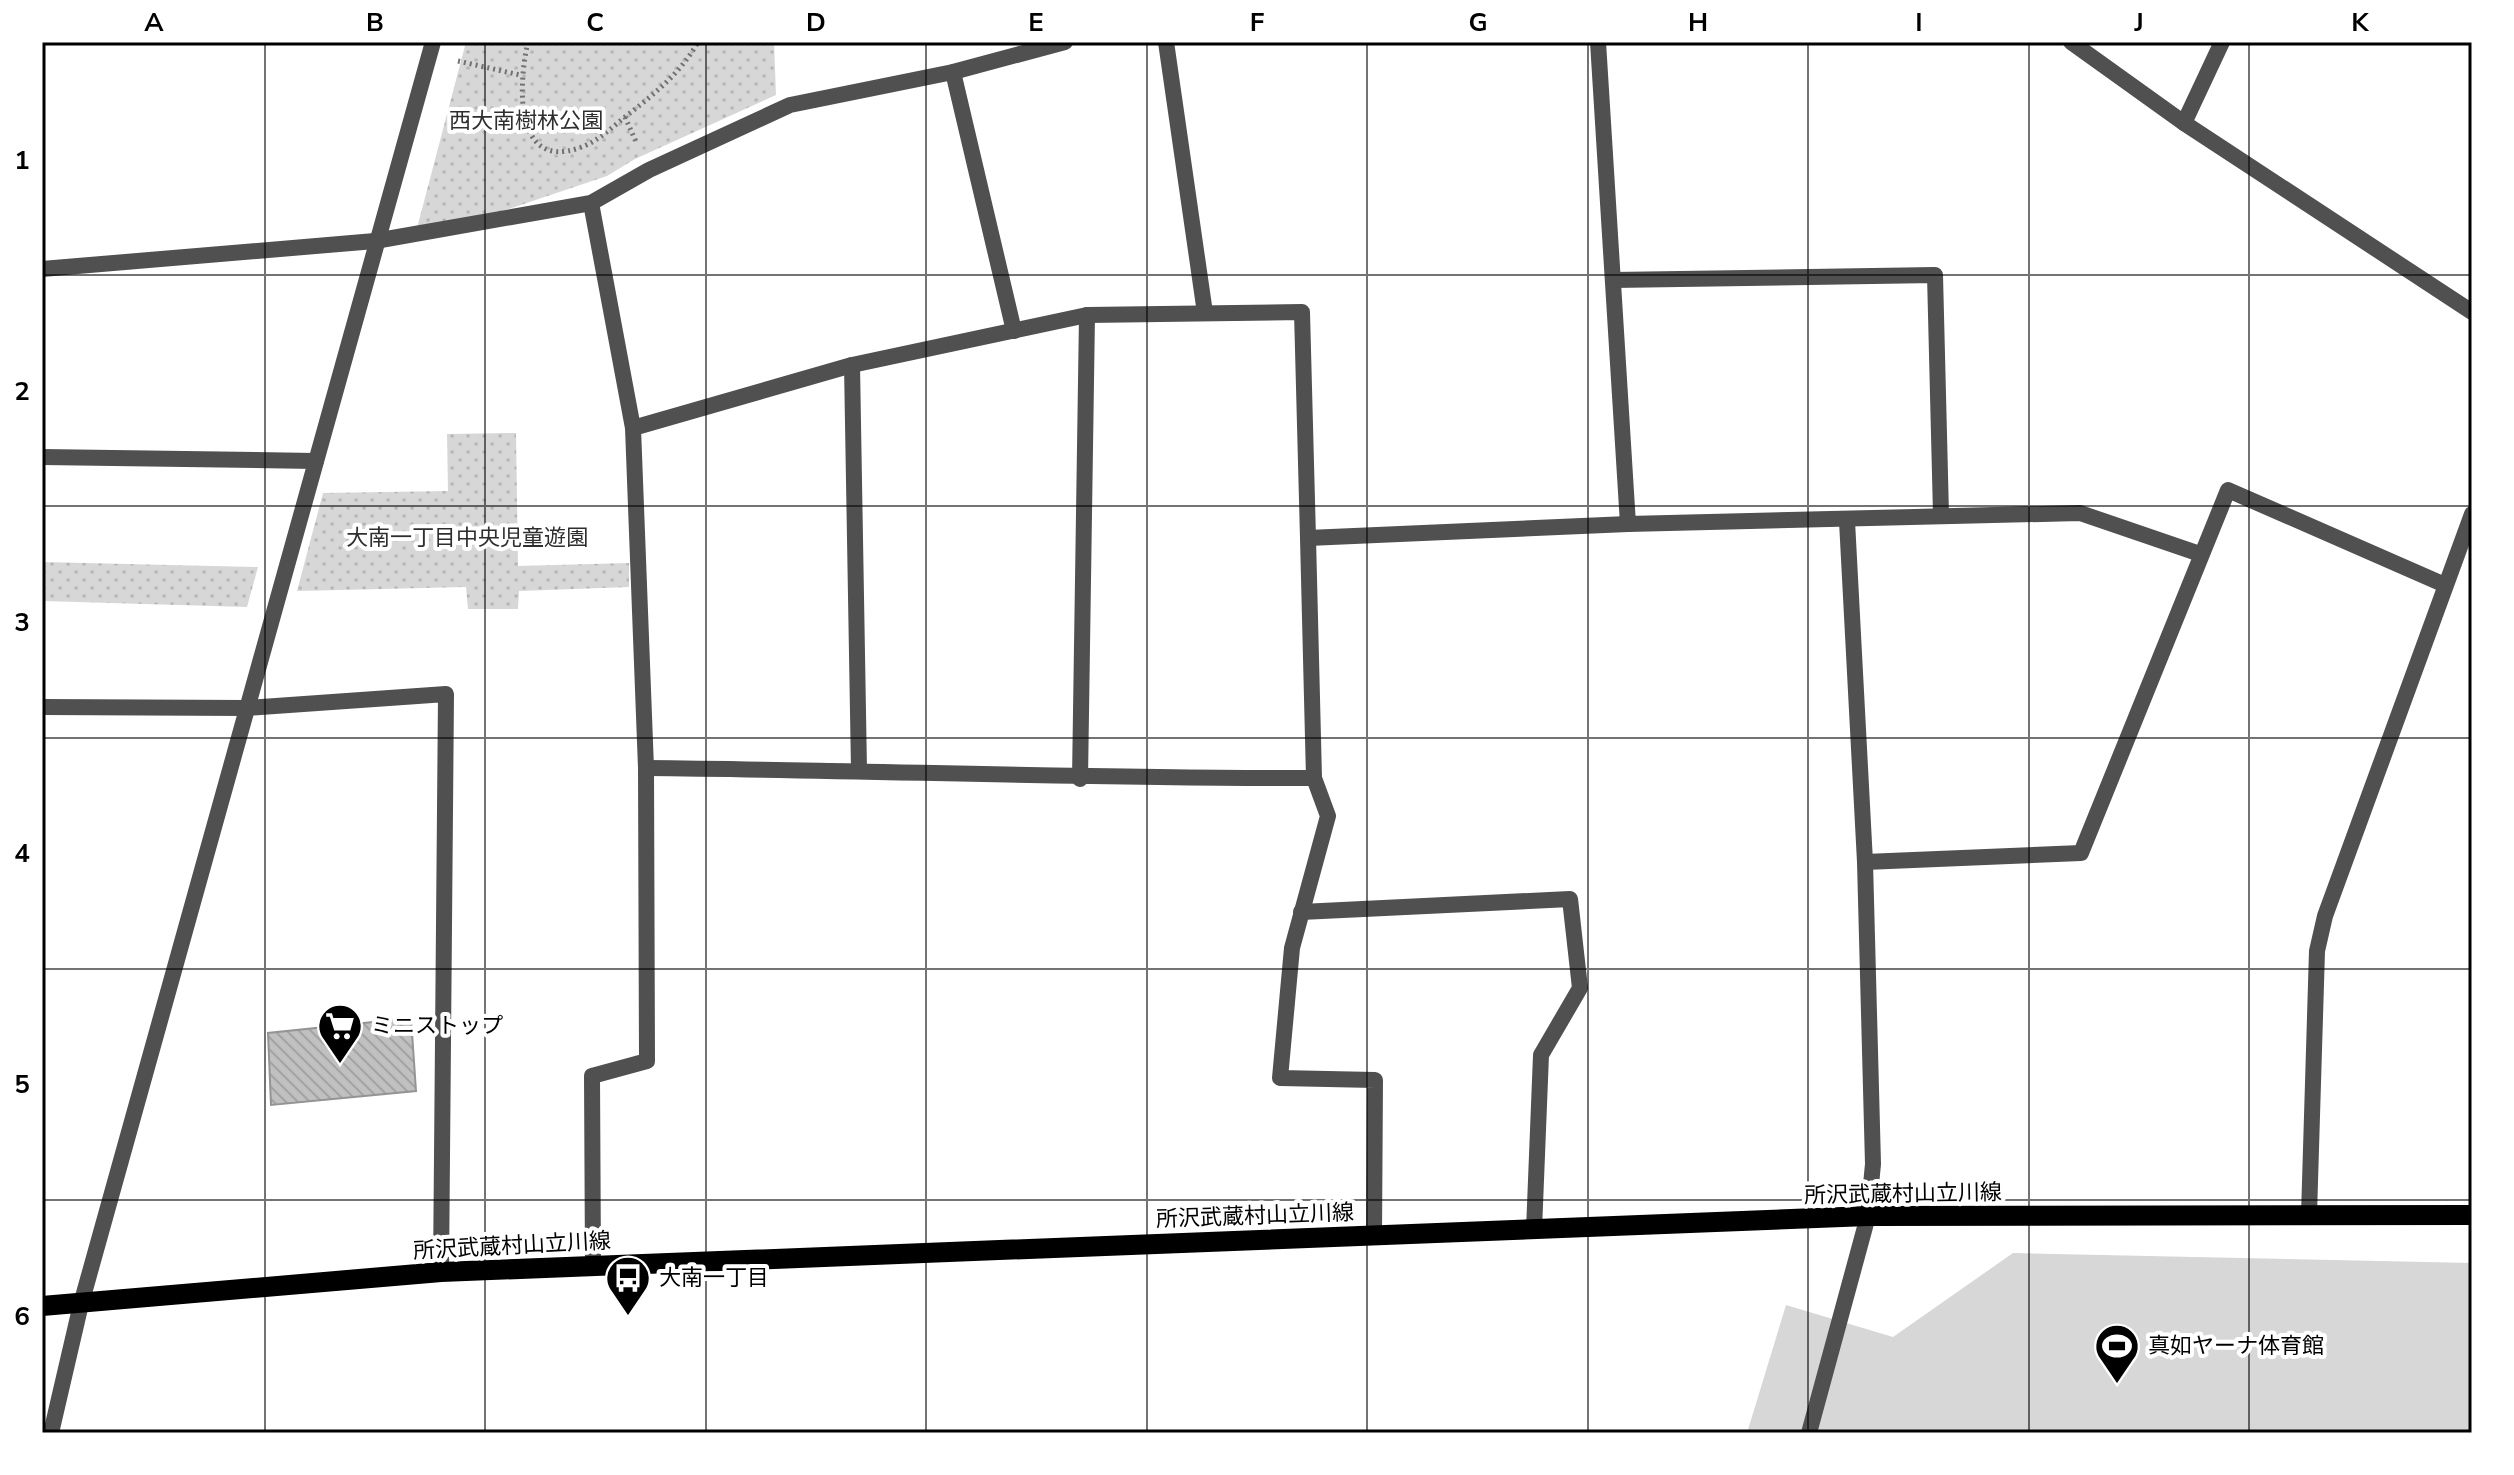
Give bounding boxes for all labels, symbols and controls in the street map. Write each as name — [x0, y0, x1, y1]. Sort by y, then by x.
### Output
text: A — [144, 5, 164, 40]
text: B — [366, 5, 384, 40]
text: C — [586, 5, 604, 40]
text: D — [806, 5, 826, 40]
text: E — [1028, 5, 1044, 40]
text: F — [1250, 5, 1264, 40]
text: G — [1468, 5, 1488, 40]
text: H — [1688, 5, 1708, 40]
text: I — [1915, 5, 1923, 40]
text: J — [2133, 5, 2144, 40]
text: K — [2351, 5, 2369, 40]
park label: 西大南樹林公園 — [449, 106, 603, 136]
text: 1 — [14, 143, 30, 178]
text: 2 — [14, 374, 30, 409]
park label: 大南一丁目中央児童遊園 — [346, 523, 588, 553]
text: 3 — [14, 605, 30, 640]
text: 4 — [14, 836, 30, 871]
supermarket icon: ミニストップ — [316, 1002, 364, 1065]
place label: ミニストップ — [371, 1011, 503, 1041]
text: 5 — [14, 1067, 30, 1102]
street label: 所沢武蔵村山立川線 — [1804, 1177, 2002, 1211]
street label: 所沢武蔵村山立川線 — [1156, 1198, 1354, 1234]
street label: 所沢武蔵村山立川線 — [412, 1226, 612, 1266]
bus stop icon: 大南一丁目 — [604, 1254, 652, 1317]
place label: 大南一丁目 — [659, 1263, 769, 1293]
text: 6 — [14, 1299, 30, 1334]
sports icon: 真如ヤーナ体育館 — [2093, 1322, 2141, 1385]
place label: 真如ヤーナ体育館 — [2148, 1331, 2324, 1361]

